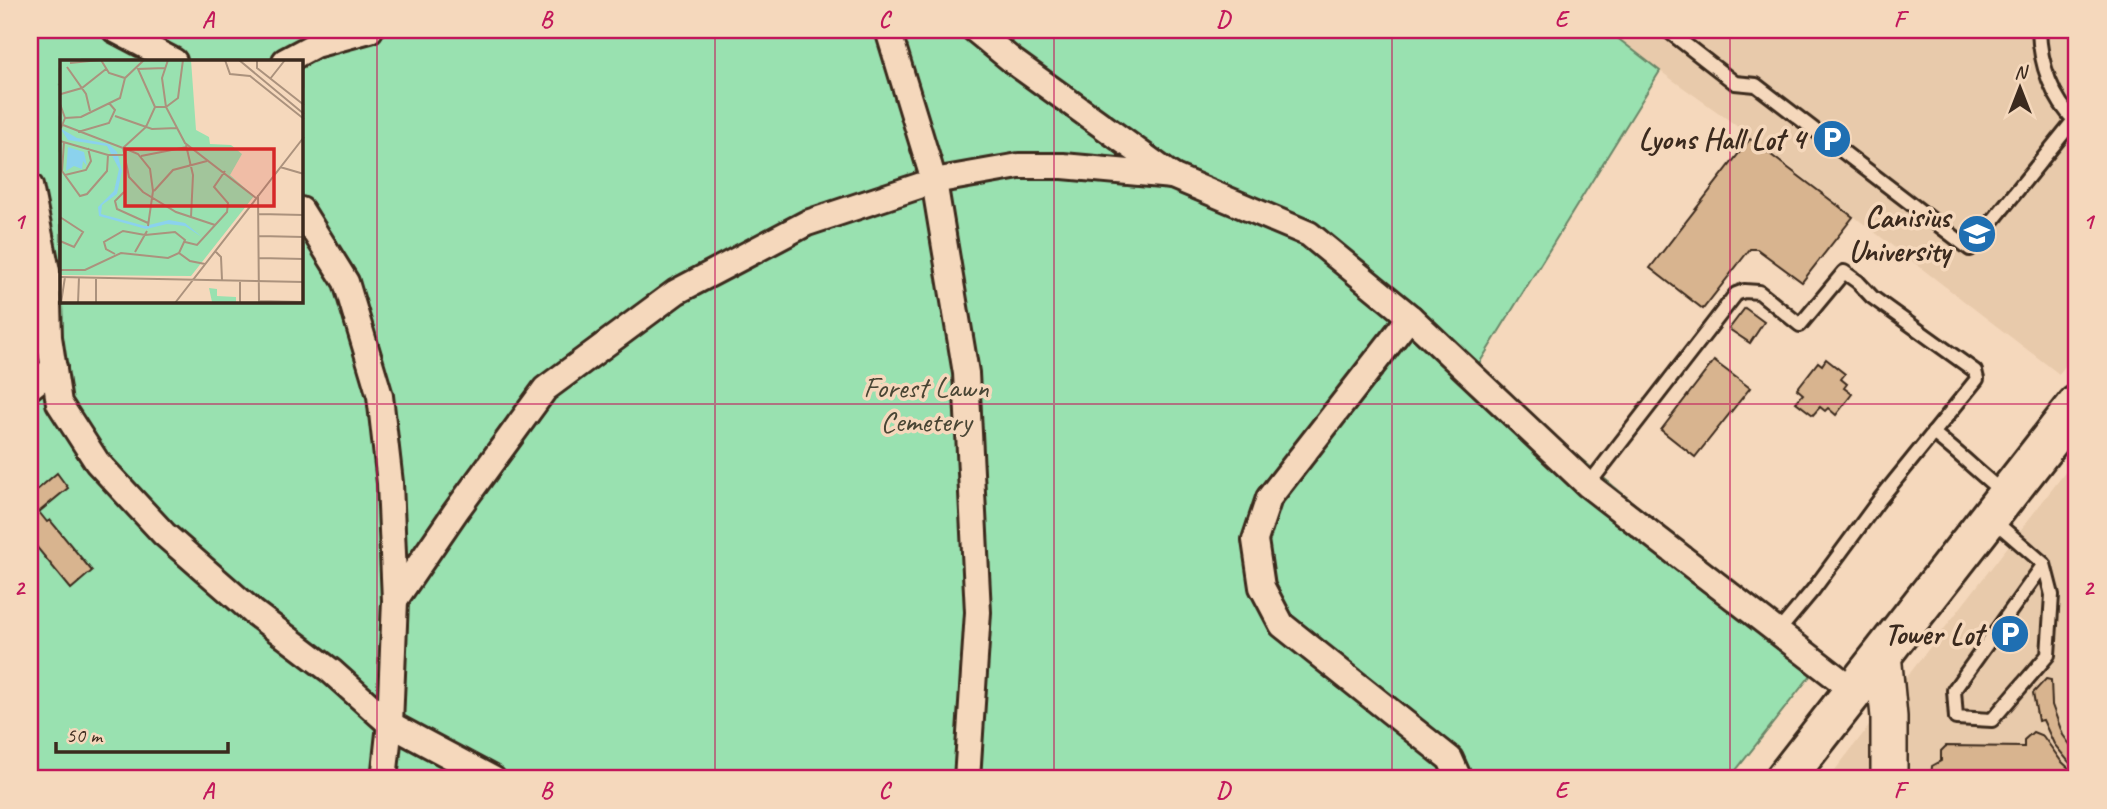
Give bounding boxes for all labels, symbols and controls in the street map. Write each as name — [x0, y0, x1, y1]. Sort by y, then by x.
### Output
text: A — [202, 5, 216, 34]
text: B — [540, 5, 554, 34]
text: C — [879, 5, 893, 34]
text: D — [1216, 5, 1232, 34]
text: E — [1555, 5, 1571, 34]
text: F — [1894, 5, 1910, 34]
north arrow — [1984, 52, 2054, 122]
inset map — [60, 60, 303, 303]
text: N — [2014, 60, 2029, 84]
parking icon: Lyons Hall Lot 4 — [1811, 118, 1853, 160]
place label: Lyons Hall Lot 4 — [1638, 120, 1808, 158]
place label: Canisius University — [1849, 198, 1953, 270]
text: 1 — [14, 207, 27, 236]
text: 1 — [2083, 207, 2096, 236]
school or university icon: Canisius University — [1956, 213, 1998, 255]
park label: Forest Lawn Cemetery — [863, 368, 989, 440]
text: 2 — [14, 573, 27, 602]
text: 2 — [2083, 573, 2096, 602]
parking icon: Tower Lot — [1989, 613, 2031, 655]
place label: Tower Lot — [1884, 615, 1988, 653]
scale bar — [56, 711, 228, 755]
text: 50 m — [66, 722, 104, 748]
text: A — [202, 776, 216, 805]
text: B — [540, 776, 554, 805]
text: C — [879, 776, 893, 805]
text: D — [1216, 776, 1232, 805]
text: E — [1555, 776, 1571, 805]
text: F — [1894, 776, 1910, 805]

